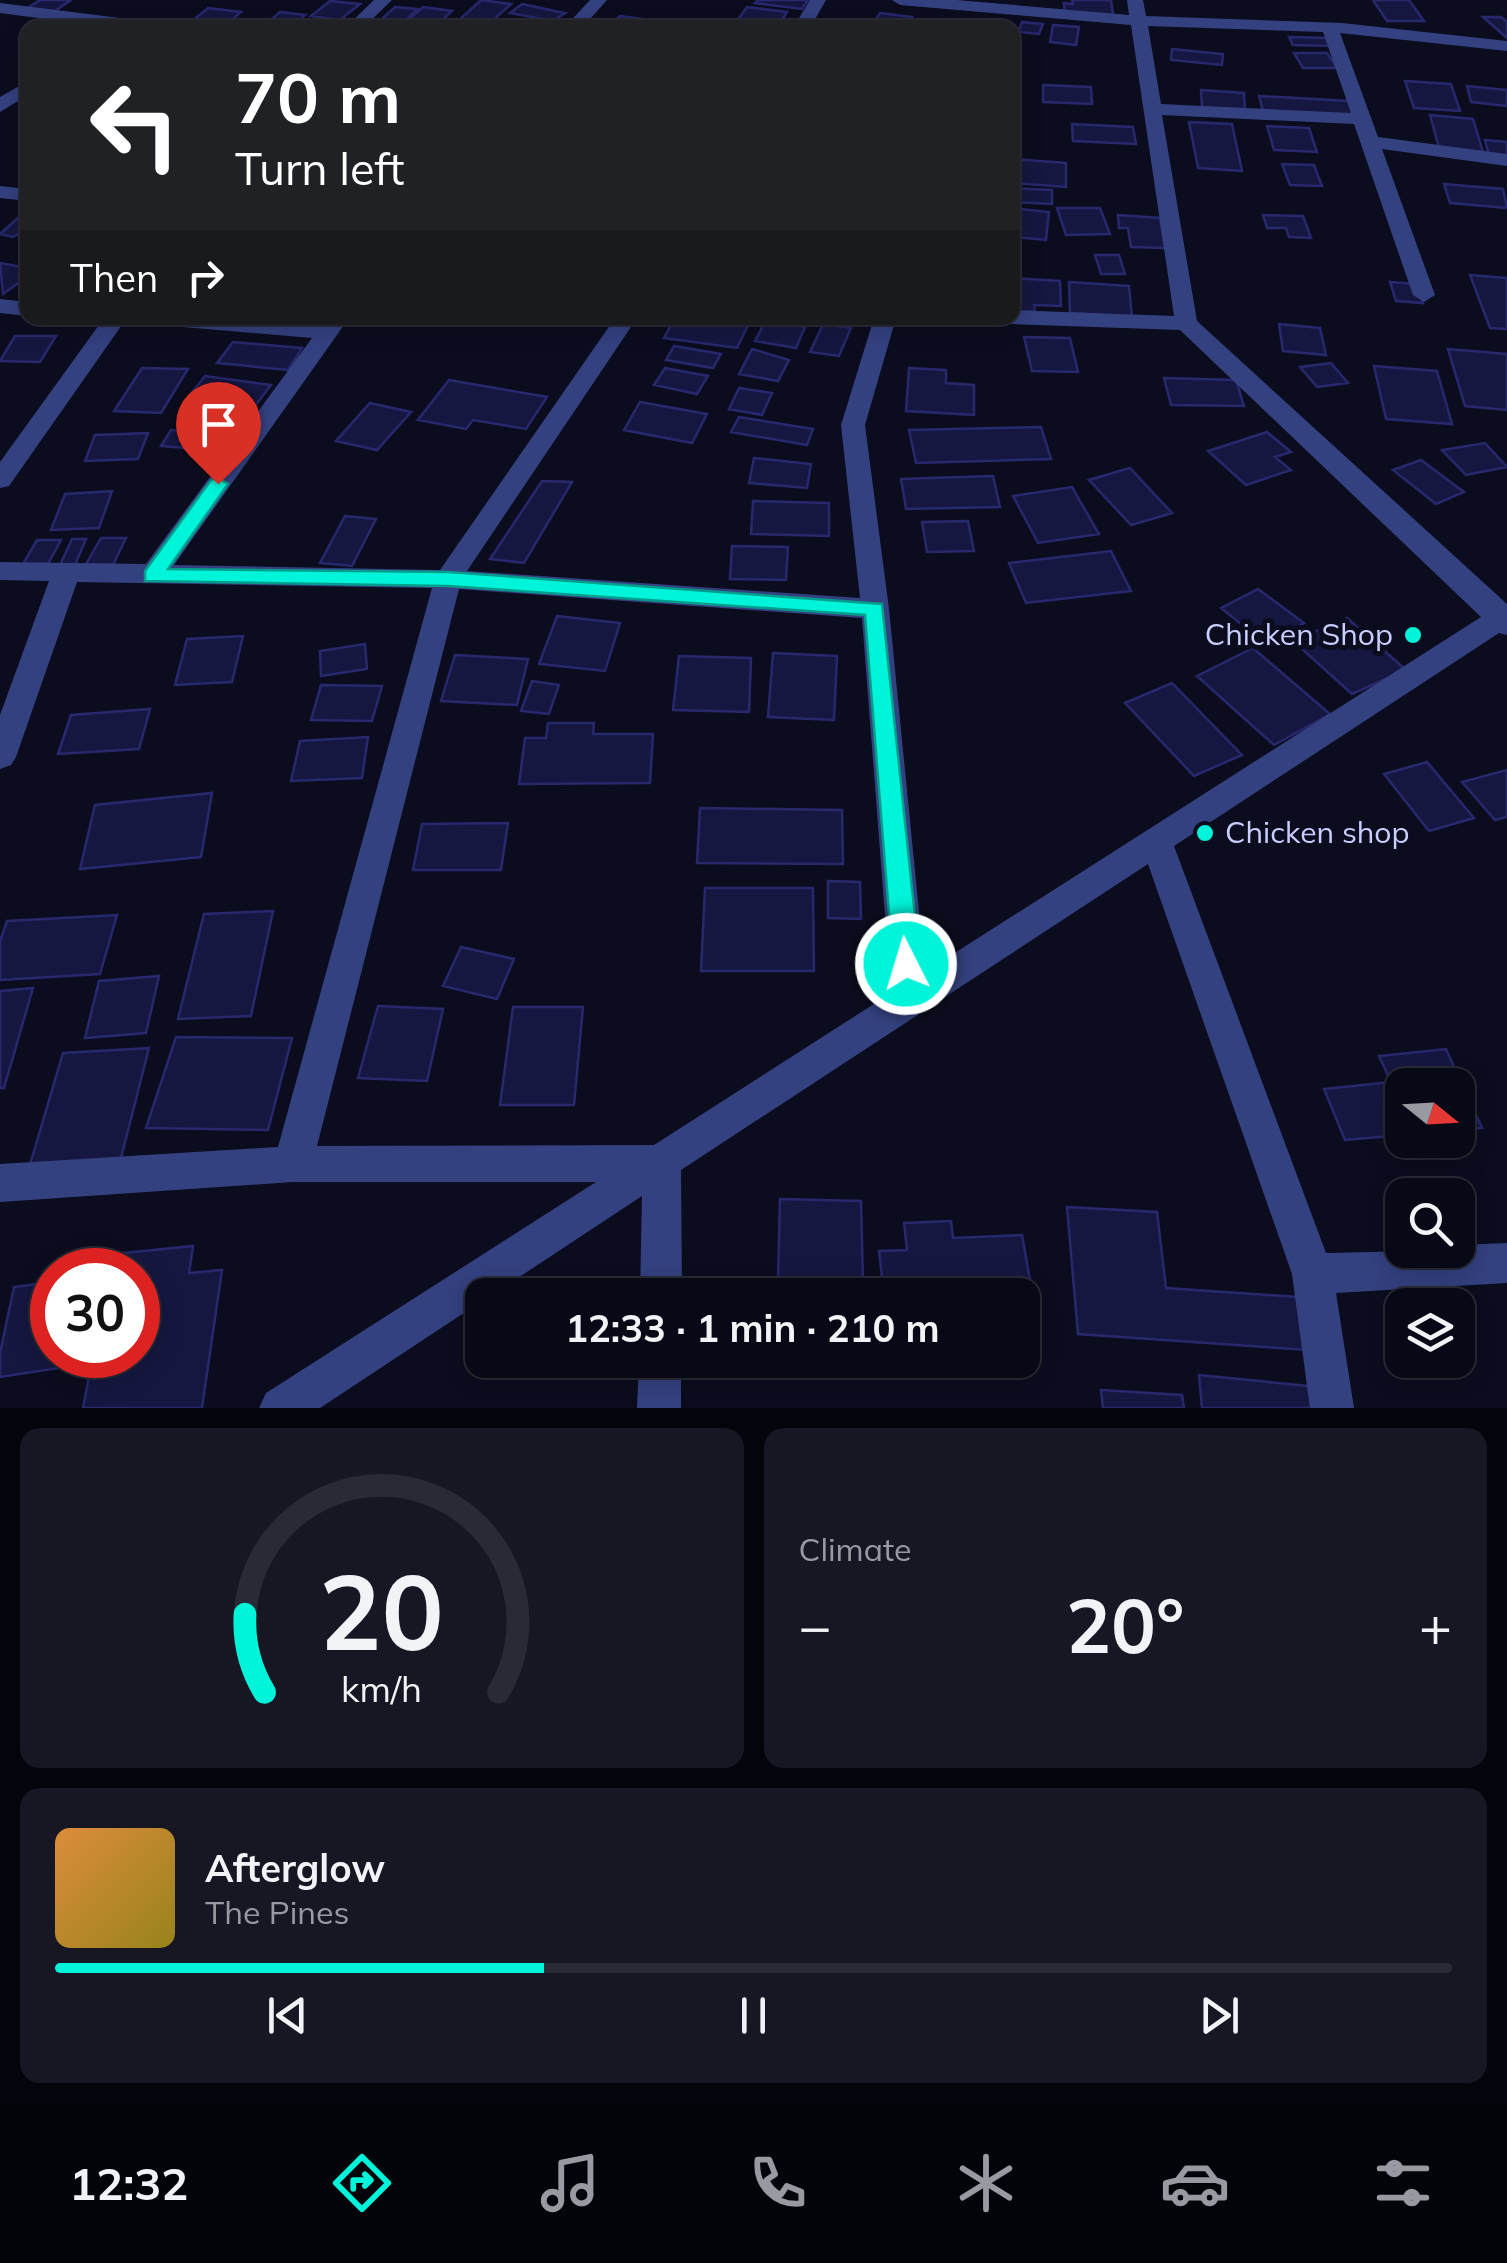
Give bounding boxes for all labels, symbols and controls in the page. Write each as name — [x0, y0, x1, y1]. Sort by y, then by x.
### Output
text: 70 m — [235, 53, 401, 141]
icon: left — [70, 60, 200, 190]
text: Turn left — [235, 140, 404, 196]
icon: right — [178, 250, 233, 305]
text: Then — [70, 254, 158, 302]
pin — [176, 382, 261, 485]
icon: arrive — [191, 397, 246, 452]
place label: Chicken Shop — [1205, 615, 1393, 653]
marker: Chicken Shop — [1402, 624, 1424, 646]
place label: Chicken shop — [1225, 813, 1409, 851]
marker: Chicken shop — [1194, 822, 1216, 844]
position arrow — [854, 912, 958, 1016]
north arrow — [1385, 1068, 1475, 1158]
map controls — [1385, 1068, 1475, 1378]
button: search — [1385, 1178, 1475, 1268]
speed limit sign: 30 — [30, 1248, 160, 1378]
button: layers — [1385, 1288, 1475, 1378]
text: 12:33 · 1 min · 210 m — [565, 1304, 940, 1352]
text: Climate — [799, 1529, 911, 1569]
text: 20 — [319, 1545, 444, 1676]
text: 20° — [1066, 1578, 1184, 1672]
text: − — [799, 1591, 832, 1660]
text: + — [1419, 1591, 1452, 1660]
text: km/h — [341, 1666, 422, 1711]
text: Afterglow — [205, 1844, 385, 1892]
text: The Pines — [205, 1892, 349, 1932]
icon: previous — [260, 1988, 315, 2043]
icon: pause — [726, 1988, 781, 2043]
icon: next — [1192, 1988, 1247, 2043]
icon: directions — [327, 2148, 397, 2218]
icon: music — [535, 2148, 605, 2218]
icon: phone — [743, 2148, 813, 2218]
icon: climate — [951, 2148, 1021, 2218]
icon: car — [1160, 2148, 1230, 2218]
icon: filters — [1368, 2148, 1438, 2218]
text: 12:32 — [69, 2155, 188, 2211]

